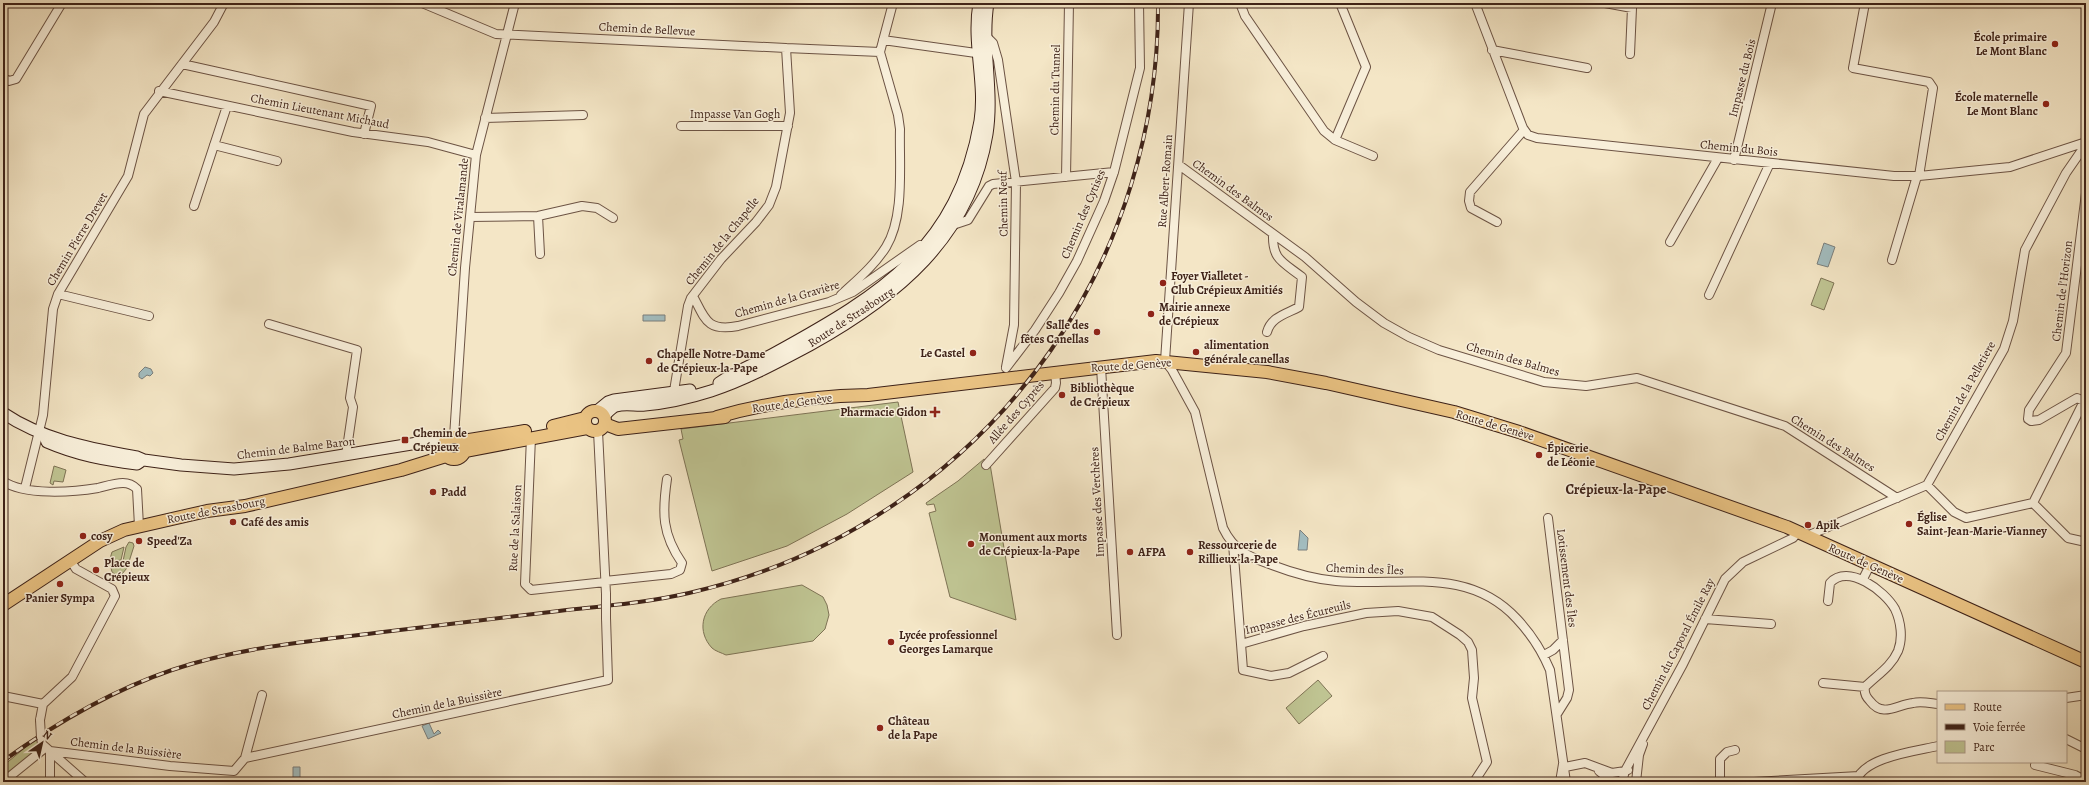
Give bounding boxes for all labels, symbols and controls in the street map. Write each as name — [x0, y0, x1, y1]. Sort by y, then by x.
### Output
street label: Chemin de Bellevue — [598, 18, 696, 40]
place label: École primaire Le Mont Blanc — [1974, 29, 2047, 59]
street label: Impasse du Bois — [1725, 37, 1759, 119]
marker: École primaire Le Mont Blanc — [2050, 39, 2060, 49]
street label: Chemin du Tunnel — [1046, 44, 1064, 136]
place label: École maternelle Le Mont Blanc — [1955, 89, 2038, 119]
street label: Chemin Lieutenant Michaud — [249, 90, 391, 132]
marker: École maternelle Le Mont Blanc — [2041, 99, 2051, 109]
street label: Impasse Van Gogh — [690, 106, 781, 122]
street label: Rue Albert-Romain — [1154, 133, 1176, 228]
street label: Chemin du Bois — [1699, 136, 1779, 160]
street label: Chemin des Balmes — [1189, 155, 1277, 225]
street label: Chemin de Viralamande — [444, 157, 472, 277]
street label: Chemin des Cytises — [1057, 167, 1109, 261]
street label: Chemin Neuf — [994, 169, 1012, 237]
street label: Chemin Pierre Drevet — [43, 189, 111, 289]
street label: Chemin de la Chapelle — [681, 194, 763, 288]
street label: Chemin de l'Horizon — [2048, 239, 2076, 342]
place label: Foyer Vialletet - Club Crépieux Amitiés — [1171, 268, 1283, 298]
street label: Chemin de la Gravière — [733, 276, 841, 322]
marker: Foyer Vialletet - Club Crépieux Amitiés — [1158, 278, 1168, 288]
street label: Route de Strasbourg — [805, 283, 897, 351]
place label: Mairie annexe de Crépieux — [1159, 299, 1231, 329]
marker: Mairie annexe de Crépieux — [1146, 309, 1156, 319]
place label: Salle des fêtes Canellas — [1021, 317, 1089, 347]
marker: Salle des fêtes Canellas — [1092, 327, 1102, 337]
place label: alimentation générale canellas — [1204, 337, 1289, 367]
street label: Chemin des Balmes — [1464, 338, 1562, 380]
street label: Chemin de la Pelletiere — [1931, 338, 1999, 444]
place label: Le Castel — [920, 345, 966, 361]
place label: Chapelle Notre-Dame de Crépieux-la-Pape — [657, 346, 766, 376]
marker: alimentation générale canellas — [1191, 347, 1201, 357]
marker: Le Castel — [968, 348, 978, 358]
street label: Route de Genève — [1090, 354, 1172, 376]
marker: Chapelle Notre-Dame de Crépieux-la-Pape — [644, 356, 654, 366]
street label: Allée des Cyprès — [984, 377, 1048, 448]
place label: Bibliothèque de Crépieux — [1070, 380, 1135, 410]
street label: Route de Genève — [751, 389, 833, 417]
marker: Bibliothèque de Crépieux — [1057, 390, 1067, 400]
place label: Pharmacie Gidon — [840, 404, 927, 420]
street label: Route de Genève — [1454, 406, 1536, 444]
marker: Pharmacie Gidon — [930, 407, 940, 417]
street label: Chemin des Balmes — [1788, 411, 1878, 475]
place label: Chemin de Crépieux — [413, 425, 467, 455]
street label: Chemin de Balme Baron — [236, 433, 356, 463]
marker: Chemin de Crépieux — [400, 435, 410, 445]
place label: Épicerie de Léonie — [1547, 440, 1595, 470]
street label: Impasse des Verchères — [1086, 446, 1108, 558]
marker: Épicerie de Léonie — [1534, 450, 1544, 460]
district label: Crépieux-la-Pape — [1565, 480, 1667, 499]
place label: Padd — [441, 484, 467, 500]
street label: Rue de la Salaison — [505, 484, 525, 572]
marker: Padd — [428, 487, 438, 497]
street label: Route de Strasbourg — [166, 493, 266, 527]
place label: Église Saint-Jean-Marie-Vianney — [1917, 509, 2047, 539]
place label: Café des amis — [241, 514, 309, 530]
marker: Café des amis — [228, 517, 238, 527]
place label: Apik — [1815, 517, 1840, 533]
marker: Église Saint-Jean-Marie-Vianney — [1904, 519, 1914, 529]
marker: Apik — [1803, 520, 1813, 530]
place label: cosy — [91, 528, 113, 544]
street label: Lotissement des Îles — [1553, 528, 1581, 628]
place label: Monument aux morts de Crépieux-la-Pape — [979, 529, 1087, 559]
marker: cosy — [78, 531, 88, 541]
place label: Speed'Za — [147, 533, 193, 549]
marker: Speed'Za — [134, 536, 144, 546]
place label: Ressourcerie de Rillieux-la-Pape — [1198, 537, 1279, 567]
marker: Monument aux morts de Crépieux-la-Pape — [966, 539, 976, 549]
street label: Route de Genève — [1826, 539, 1906, 587]
place label: AFPA — [1137, 544, 1166, 560]
marker: AFPA — [1125, 547, 1135, 557]
marker: Ressourcerie de Rillieux-la-Pape — [1185, 547, 1195, 557]
place label: Place de Crépieux — [104, 555, 150, 585]
street label: Chemin des Îles — [1326, 560, 1404, 578]
marker: Place de Crépieux — [91, 565, 101, 575]
street label: Chemin du Caporal Émile Ray — [1638, 575, 1719, 713]
marker: Panier Sympa — [55, 579, 65, 589]
place label: Panier Sympa — [25, 590, 95, 606]
street label: Impasse des Écureuils — [1243, 596, 1353, 638]
place label: Lycée professionnel Georges Lamarque — [899, 627, 998, 657]
marker: Lycée professionnel Georges Lamarque — [886, 637, 896, 647]
street label: Chemin de la Buissière — [391, 684, 503, 722]
legend — [1937, 691, 2067, 763]
text: Route — [1973, 699, 2002, 715]
place label: Château de la Pape — [888, 713, 938, 743]
text: Voie ferrée — [1972, 719, 2025, 735]
north arrow — [22, 723, 62, 763]
marker: Château de la Pape — [875, 723, 885, 733]
text: N — [40, 727, 55, 744]
street label: Chemin de la Buissière — [69, 733, 183, 763]
text: Parc — [1973, 739, 1995, 755]

